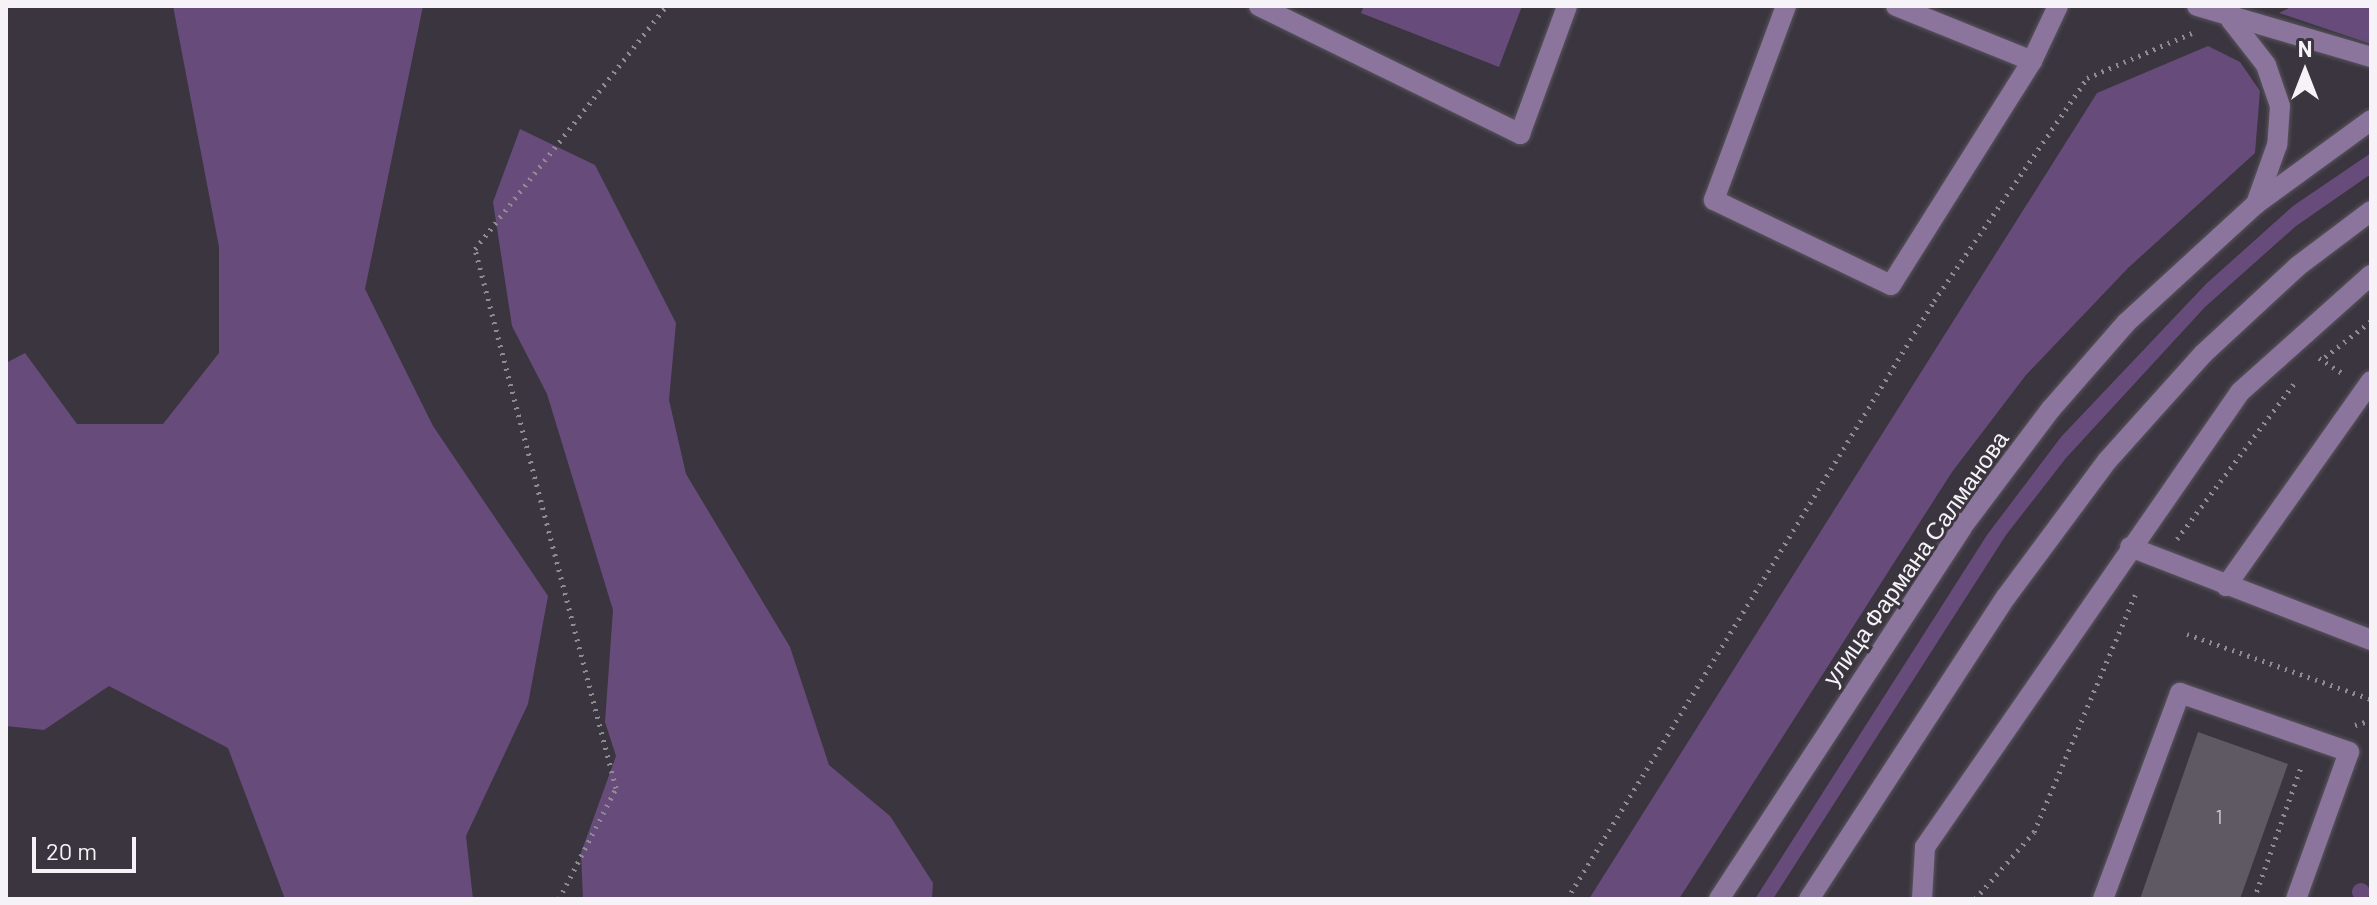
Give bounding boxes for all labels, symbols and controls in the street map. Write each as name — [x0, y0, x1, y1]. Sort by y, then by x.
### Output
north arrow — [2265, 32, 2345, 112]
text: N — [2298, 35, 2312, 61]
street label: улица Фармана Салманова — [1816, 425, 2014, 691]
house number: 1 — [2216, 804, 2222, 828]
scale bar — [36, 821, 140, 871]
text: 20 m — [46, 836, 97, 865]

